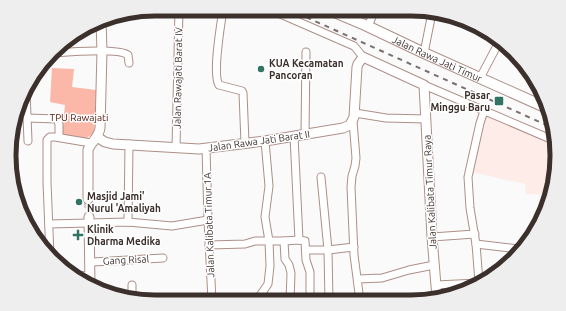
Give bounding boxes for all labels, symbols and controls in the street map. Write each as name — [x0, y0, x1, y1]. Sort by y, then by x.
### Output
street label: Jalan Rawajati Barat IV — [172, 26, 184, 129]
street label: Jalan Rawa Jati Timur — [391, 33, 484, 84]
place label: KUA Kecamatan Pancoran — [269, 58, 344, 81]
marker: KUA Kecamatan Pancoran — [256, 64, 266, 74]
place label: Pasar Minggu Baru — [430, 90, 491, 113]
marker: Pasar Minggu Baru — [493, 95, 505, 107]
park label: TPU Rawajati — [50, 112, 108, 123]
street label: Jalan Rawa Jati Barat II — [207, 128, 311, 154]
street label: Jalan Kalibata Timur Raya — [422, 135, 438, 249]
street label: Jalan Kalibata Timur 1A — [202, 172, 216, 278]
place label: Masjid Jami' Nurul 'Amaliyah — [87, 191, 161, 214]
marker: Masjid Jami' Nurul 'Amaliyah — [74, 197, 84, 207]
place label: Klinik Dharma Medika — [87, 224, 161, 247]
marker: Klinik Dharma Medika — [72, 229, 84, 241]
street label: Gang Risal — [103, 253, 150, 267]

